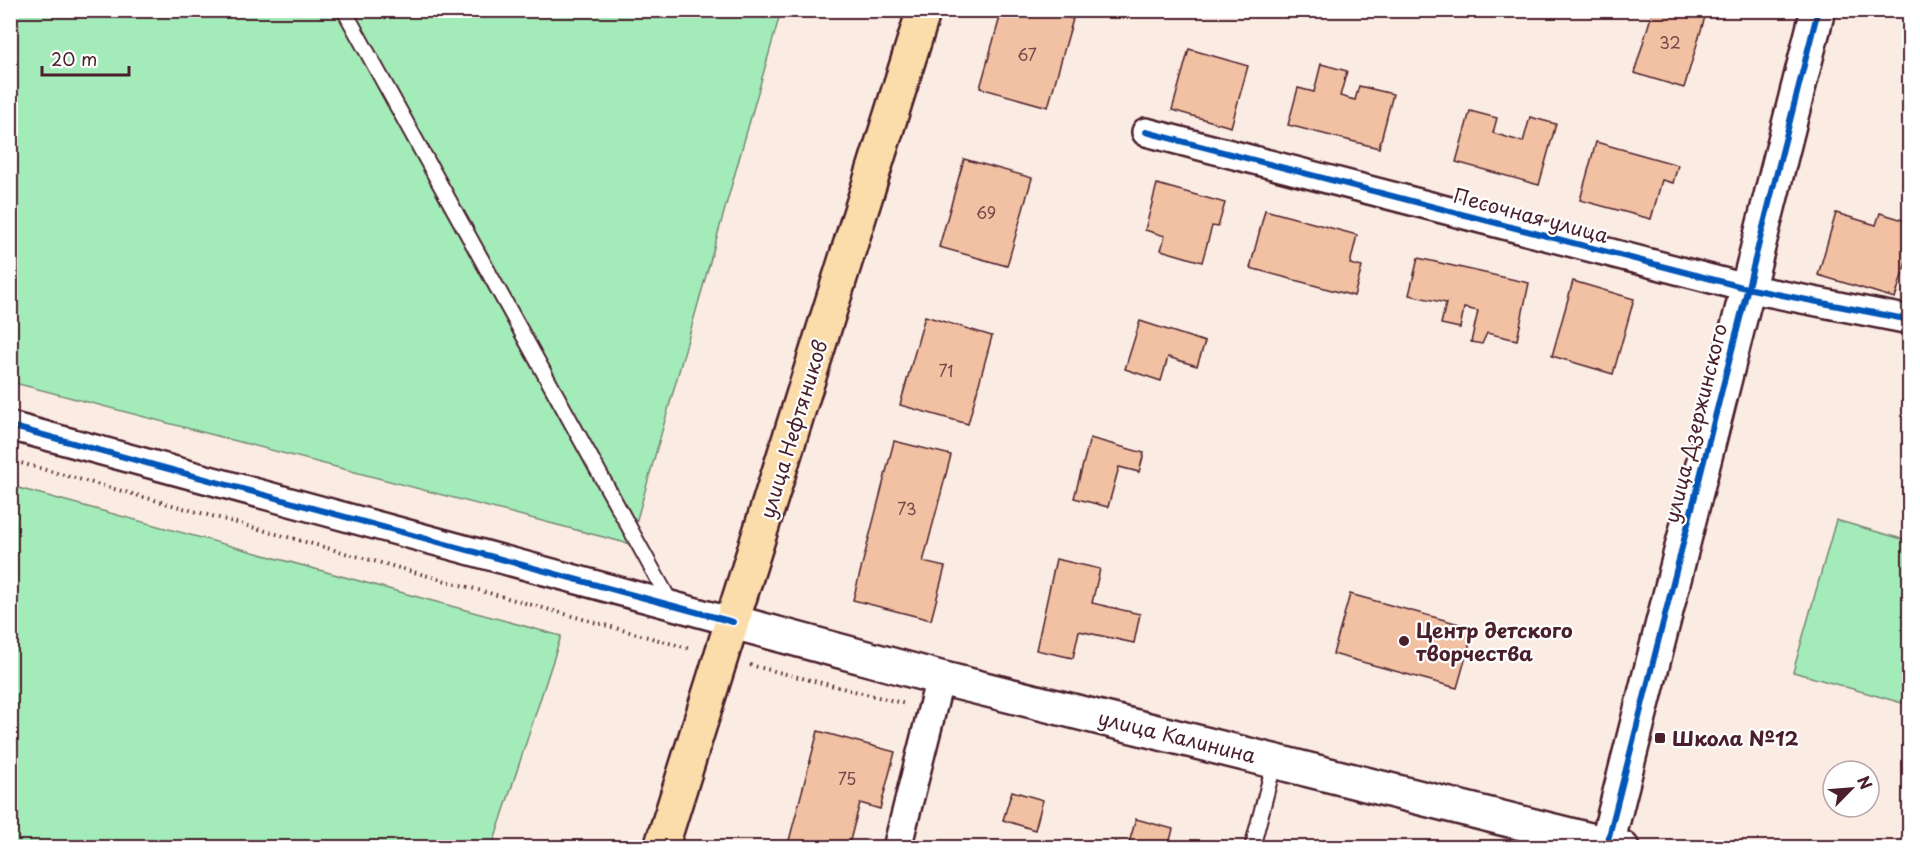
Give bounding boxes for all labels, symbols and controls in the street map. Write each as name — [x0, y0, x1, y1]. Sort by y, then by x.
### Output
house number: 32 — [1659, 30, 1681, 54]
scale bar — [42, 39, 129, 77]
house number: 67 — [1017, 42, 1037, 66]
text: 20 m — [51, 45, 97, 72]
street label: Песочная улица — [1450, 180, 1612, 250]
house number: 69 — [976, 200, 996, 224]
street label: улица Дзержинского — [1656, 320, 1734, 526]
street label: улица Нефтяников — [752, 336, 834, 522]
house number: 71 — [939, 358, 954, 382]
house number: 73 — [897, 496, 917, 520]
place label: Центр детского творчества — [1416, 615, 1573, 668]
marker: Центр детского творчества — [1397, 634, 1411, 648]
street label: улица Калинина — [1095, 702, 1259, 770]
place label: Школа №12 — [1672, 723, 1799, 753]
marker: Школа №12 — [1653, 731, 1667, 745]
north arrow — [1821, 759, 1881, 819]
house number: 75 — [838, 766, 856, 790]
text: N — [1852, 771, 1879, 793]

